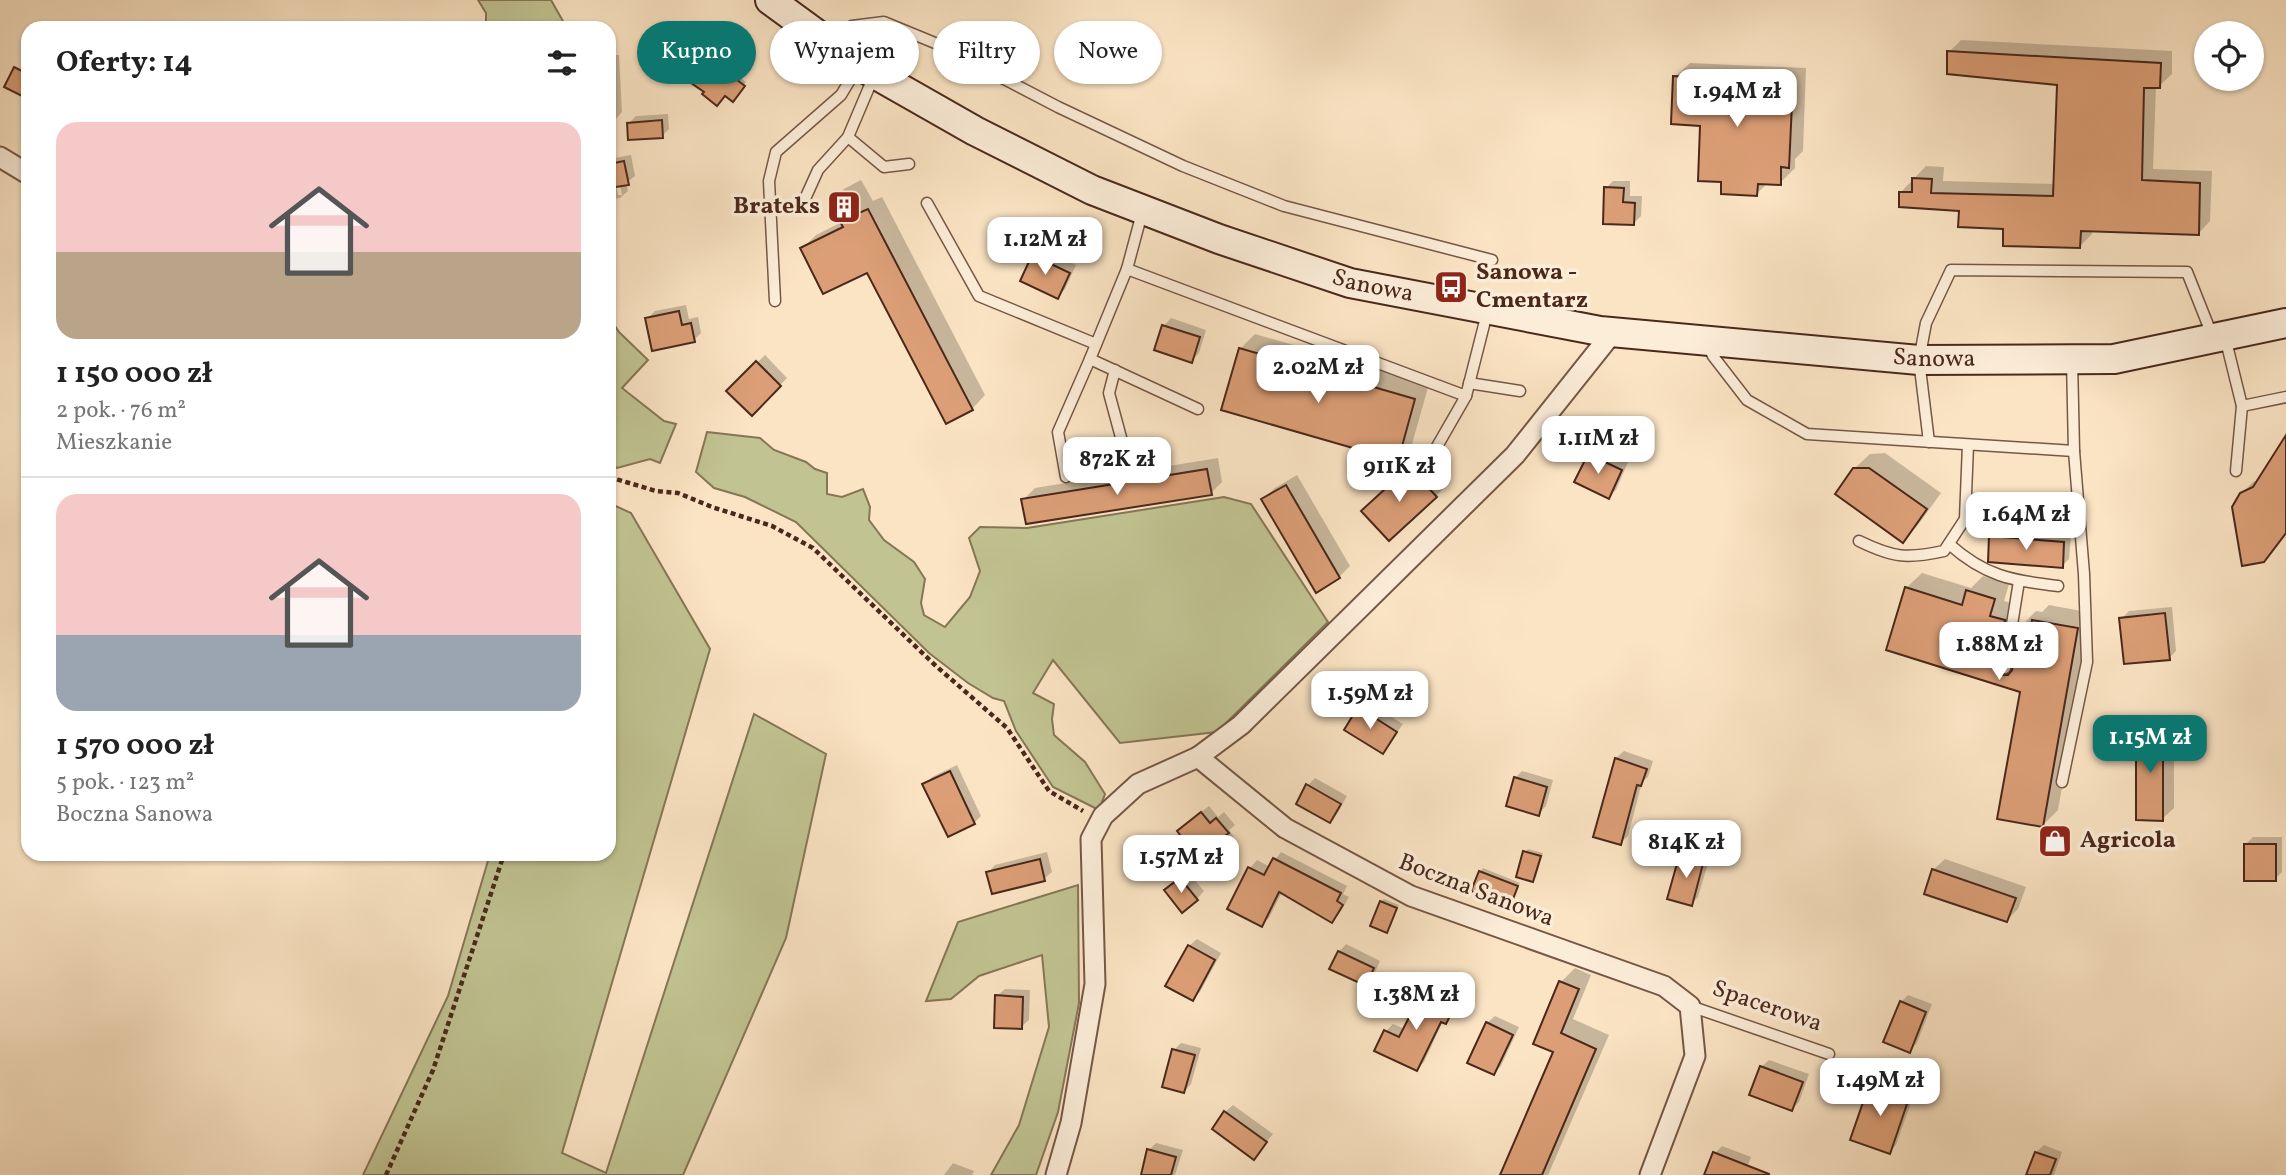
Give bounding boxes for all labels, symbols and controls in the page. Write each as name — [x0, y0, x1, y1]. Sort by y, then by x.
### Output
chip: Kupno — [637, 21, 756, 84]
chip: Wynajem — [770, 21, 919, 84]
chip: Filtry — [933, 21, 1040, 84]
chip: Nowe — [1054, 21, 1162, 84]
map controls — [2194, 21, 2264, 91]
button: locate — [2194, 21, 2264, 91]
text: Oferty: 14 — [56, 42, 193, 84]
icon: filters — [543, 44, 581, 82]
pin: 1.94M zł — [1665, 69, 1809, 129]
text: 1.94M zł — [1693, 76, 1781, 108]
icon: home — [256, 168, 382, 294]
building icon: Brateks — [825, 188, 863, 226]
place label: Brateks — [733, 190, 820, 224]
pin: 1.12M zł — [973, 218, 1117, 277]
text: 1.12M zł — [1003, 224, 1087, 256]
place label: Sanowa - Cmentarz — [1476, 256, 1588, 318]
street label: Sanowa — [1327, 261, 1416, 312]
bus stop icon: Sanowa - Cmentarz — [1432, 268, 1470, 306]
street label: Sanowa — [1891, 341, 1975, 377]
pin: 2.02M zł — [1246, 346, 1390, 405]
text: 2.02M zł — [1273, 352, 1364, 384]
text: 1 150 000 zł — [56, 353, 212, 395]
text: 2 pok. · 76 m² — [56, 395, 186, 427]
pin: 1.11M zł — [1526, 416, 1670, 476]
text: 1.11M zł — [1558, 423, 1638, 455]
text: Mieszkanie — [56, 427, 172, 459]
pin: 872K zł — [1052, 438, 1182, 497]
text: 872K zł — [1079, 444, 1155, 476]
pin: 911K zł — [1334, 444, 1464, 504]
text: 911K zł — [1363, 451, 1435, 483]
pin: 1.64M zł — [1954, 492, 2098, 552]
text: 1.64M zł — [1982, 499, 2070, 531]
icon: home — [256, 540, 382, 666]
pin: 1.88M zł — [1927, 622, 2071, 682]
text: 1.88M zł — [1955, 629, 2043, 661]
pin: 1.59M zł — [1298, 672, 1442, 731]
text: 1.59M zł — [1327, 678, 1413, 710]
pin: 1.15M zł — [2078, 716, 2222, 775]
text: 1.15M zł — [2109, 722, 2191, 754]
text: 1 570 000 zł — [56, 725, 214, 767]
text: 5 pok. · 123 m² — [56, 767, 194, 799]
text: Boczna Sanowa — [56, 799, 213, 831]
pin: 814K zł — [1621, 820, 1751, 880]
shop icon: Agricola — [2036, 822, 2074, 860]
place label: Agricola — [2080, 824, 2176, 858]
text: 814K zł — [1648, 827, 1724, 859]
pin: 1.57M zł — [1109, 836, 1253, 895]
text: 1.57M zł — [1139, 842, 1223, 874]
street label: Boczna Sanowa — [1393, 846, 1559, 936]
pin: 1.38M zł — [1344, 972, 1488, 1032]
street label: Spacerowa — [1707, 972, 1827, 1042]
text: 1.38M zł — [1373, 979, 1459, 1011]
pin: 1.49M zł — [1808, 1058, 1952, 1118]
text: 1.49M zł — [1836, 1065, 1924, 1097]

